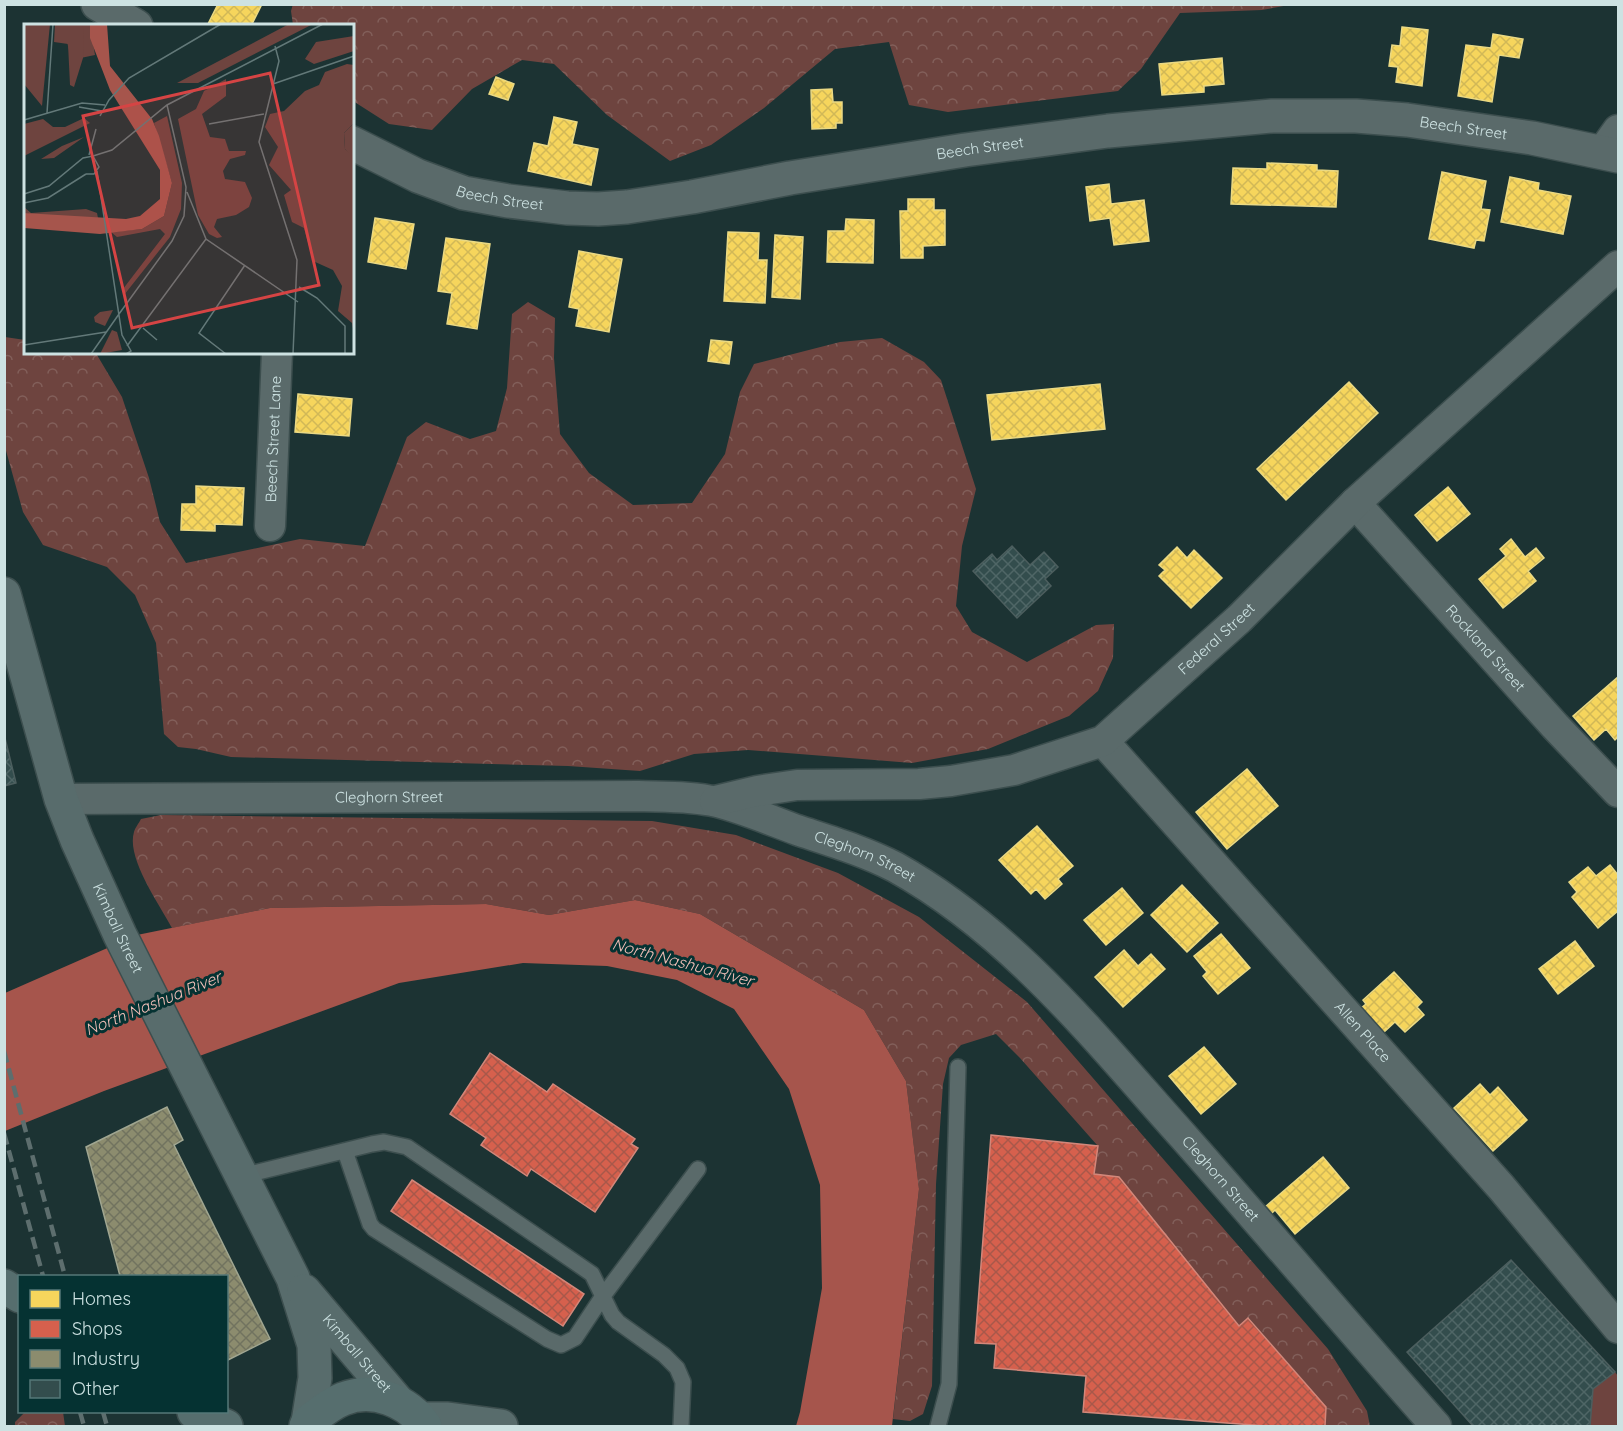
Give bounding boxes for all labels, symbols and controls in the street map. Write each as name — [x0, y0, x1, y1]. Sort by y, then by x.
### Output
inset map — [24, 24, 354, 354]
street label: Beech Street — [1419, 112, 1509, 143]
street label: Beech Street — [935, 132, 1025, 163]
street label: Beech Street — [453, 181, 544, 214]
street label: Beech Street Lane — [261, 375, 285, 503]
street label: Federal Street — [1174, 599, 1259, 678]
street label: Rockland Street — [1442, 600, 1529, 695]
street label: Cleghorn Street — [335, 787, 443, 807]
street label: Cleghorn Street — [812, 826, 919, 886]
street label: Kimball Street — [89, 880, 148, 976]
water label: North Nashua River — [610, 934, 757, 991]
water label: North Nashua River — [82, 966, 226, 1039]
street label: Allen Place — [1331, 997, 1395, 1066]
street label: Cleghorn Street — [1178, 1131, 1264, 1225]
legend — [18, 1275, 228, 1413]
text: Homes — [72, 1287, 131, 1310]
street label: Kimball Street — [319, 1310, 396, 1397]
text: Shops — [72, 1317, 123, 1340]
text: Industry — [72, 1347, 140, 1370]
text: Other — [72, 1377, 119, 1400]

